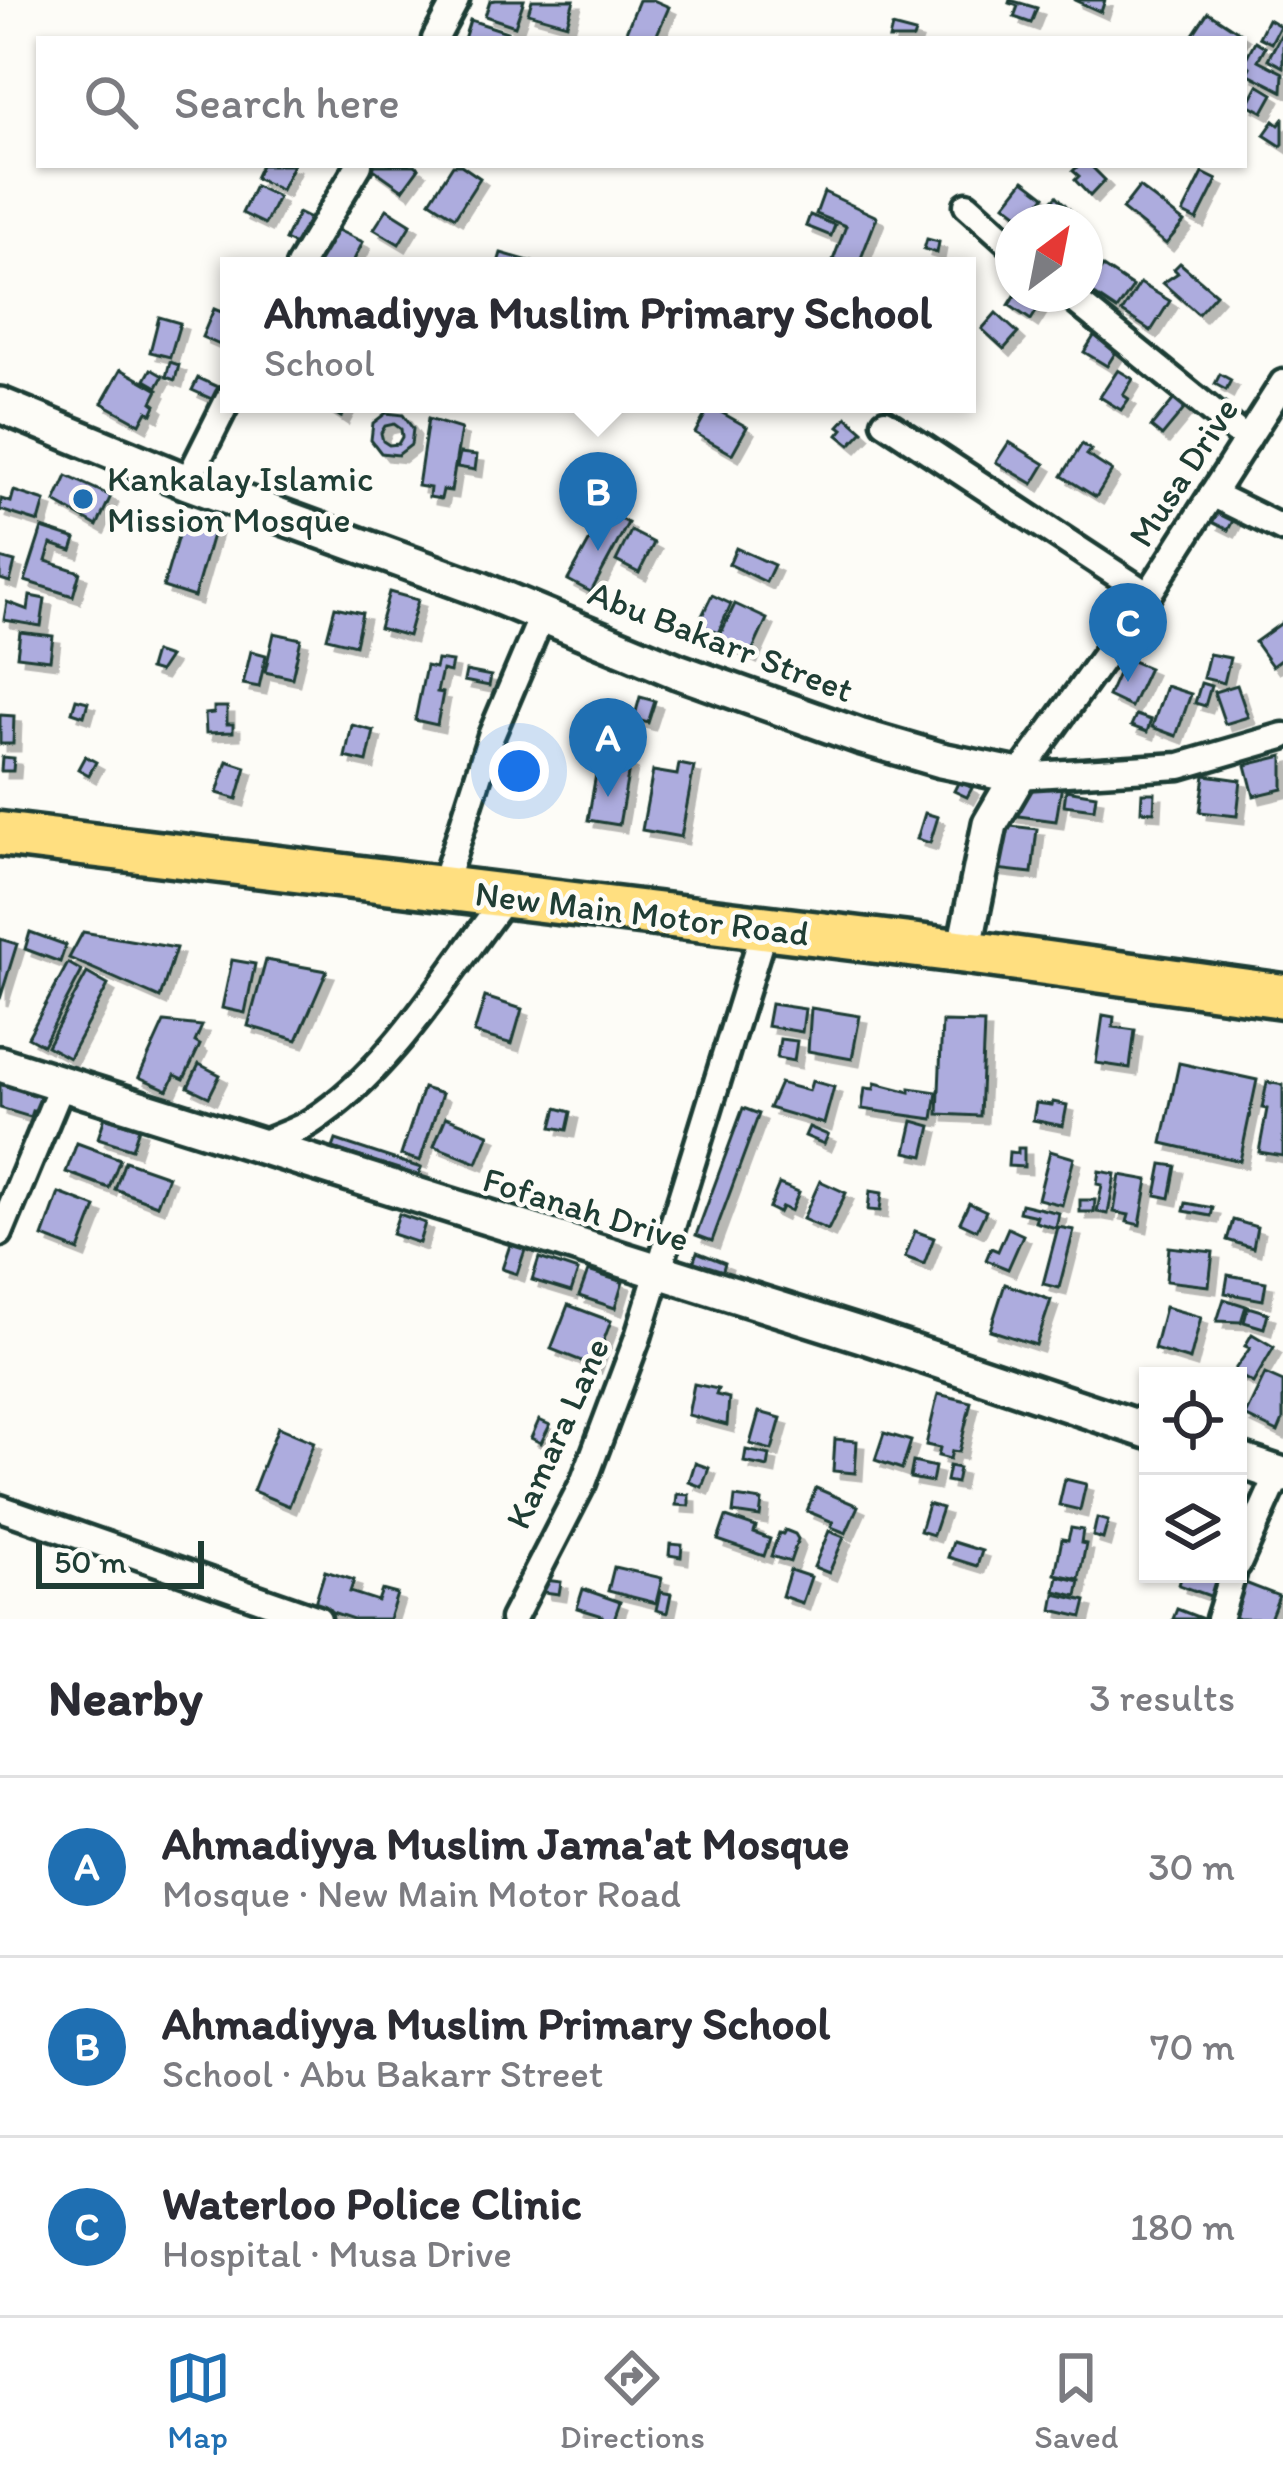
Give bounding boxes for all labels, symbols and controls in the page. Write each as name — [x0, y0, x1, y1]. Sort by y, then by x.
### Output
search box — [36, 36, 1247, 168]
icon: search — [78, 69, 144, 135]
text: Search here — [174, 75, 400, 129]
north arrow — [995, 204, 1103, 312]
popup — [220, 257, 976, 413]
text: Ahmadiyya Muslim Primary School — [264, 285, 932, 339]
text: School — [264, 339, 375, 386]
street label: Musa Drive — [1119, 389, 1247, 555]
pin: B — [559, 452, 637, 551]
place label: Kankalay Islamic Mission Mosque — [107, 457, 373, 541]
marker: Kankalay Islamic Mission Mosque — [70, 486, 96, 512]
street label: Abu Bakarr Street — [582, 571, 860, 711]
pin: C — [1089, 583, 1167, 682]
pin: A — [569, 698, 647, 797]
your location — [489, 741, 549, 801]
street label: New Main Motor Road — [473, 871, 811, 955]
street label: Fofanah Drive — [478, 1157, 694, 1261]
street label: Kamara Lane — [496, 1331, 618, 1535]
map controls — [1139, 1367, 1247, 1583]
button: locate — [1139, 1367, 1247, 1475]
button: layers — [1139, 1475, 1247, 1583]
scale bar — [36, 1535, 204, 1588]
text: 50 m — [54, 1542, 127, 1581]
text: Nearby — [48, 1667, 203, 1728]
text: 3 results — [1089, 1674, 1235, 1721]
text: Ahmadiyya Muslim Jama'at Mosque — [162, 1816, 849, 1870]
text: A — [75, 1843, 99, 1890]
text: 30 m — [1148, 1843, 1235, 1890]
text: Mosque · New Main Motor Road — [162, 1870, 681, 1917]
text: Ahmadiyya Muslim Primary School — [162, 1996, 830, 2050]
text: B — [74, 2023, 100, 2070]
text: 70 m — [1150, 2023, 1235, 2070]
text: School · Abu Bakarr Street — [162, 2050, 603, 2097]
text: Waterloo Police Clinic — [162, 2176, 581, 2230]
text: C — [74, 2203, 100, 2250]
text: 180 m — [1130, 2203, 1235, 2250]
text: Hospital · Musa Drive — [162, 2230, 512, 2277]
tab: Map — [165, 2345, 231, 2456]
tab: Directions — [560, 2345, 705, 2456]
tab: Saved — [1034, 2345, 1118, 2456]

